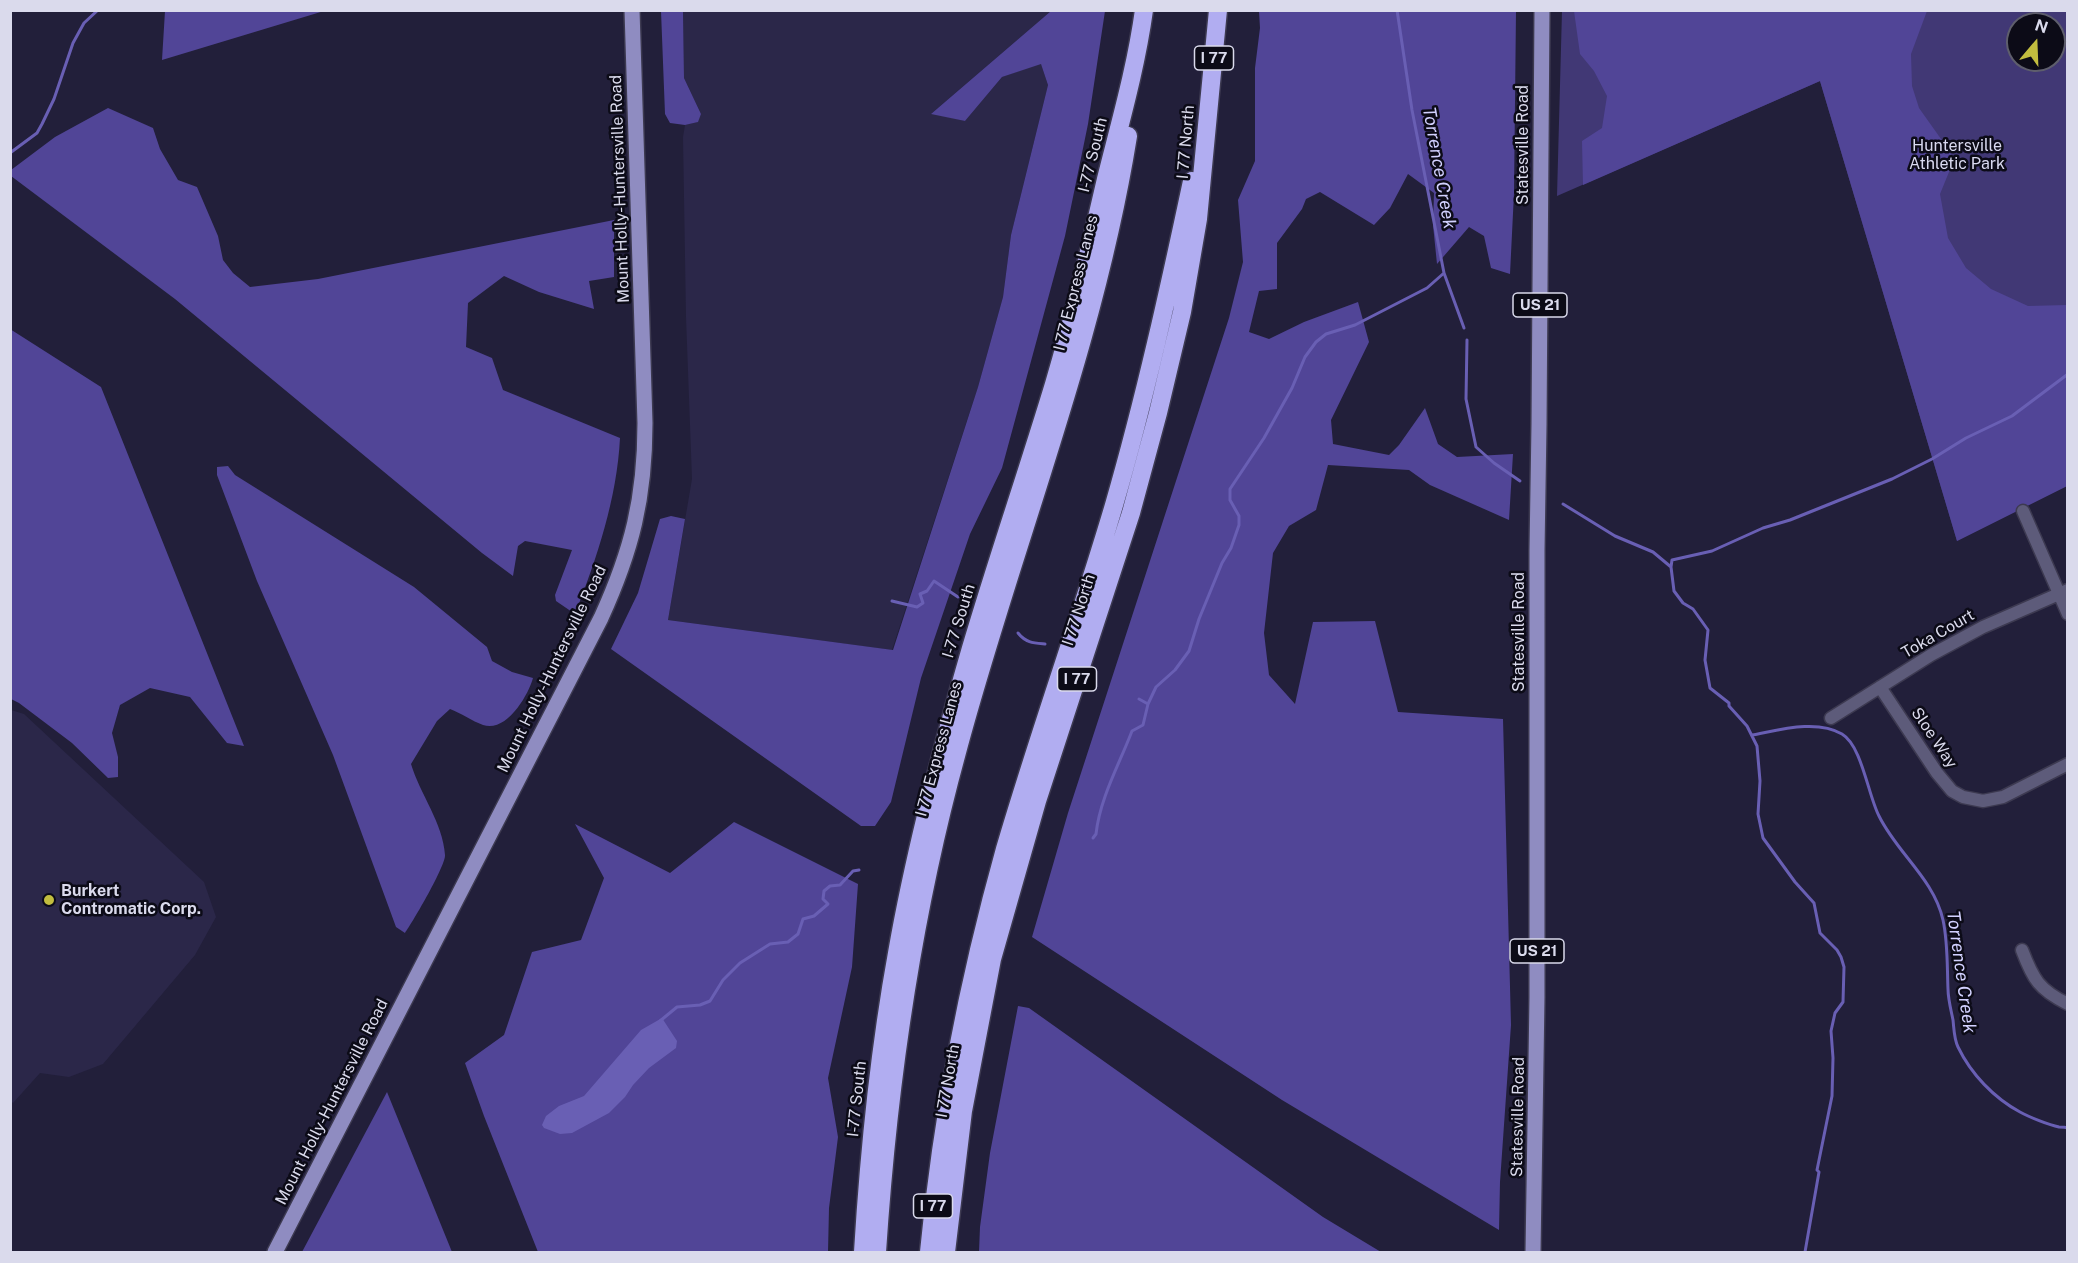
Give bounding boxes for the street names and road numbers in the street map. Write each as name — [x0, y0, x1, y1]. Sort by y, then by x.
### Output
road number: I 77 — [1194, 46, 1234, 70]
street label: Mount Holly-Huntersville Road — [606, 75, 634, 303]
street label: Statesville Road — [1513, 85, 1533, 205]
street label: I 77 North — [1173, 104, 1199, 180]
street label: I-77 South — [1074, 116, 1112, 194]
street label: I 77 Express Lanes — [1050, 213, 1102, 353]
road number: US 21 — [1513, 293, 1567, 317]
street label: Mount Holly-Huntersville Road — [493, 562, 611, 776]
street label: I 77 North — [1058, 572, 1100, 648]
street label: Statesville Road — [1509, 572, 1529, 692]
street label: I-77 South — [939, 582, 979, 660]
street label: Toka Court — [1898, 606, 1978, 662]
road number: I 77 — [1058, 667, 1096, 691]
street label: I 77 Express Lanes — [912, 679, 966, 819]
street label: Sloe Way — [1907, 704, 1961, 772]
road number: US 21 — [1510, 939, 1564, 963]
street label: Mount Holly-Huntersville Road — [272, 996, 392, 1208]
street label: I 77 North — [932, 1043, 964, 1119]
street label: Statesville Road — [1507, 1057, 1529, 1177]
street label: I-77 South — [843, 1060, 871, 1138]
road number: I 77 — [914, 1194, 952, 1218]

